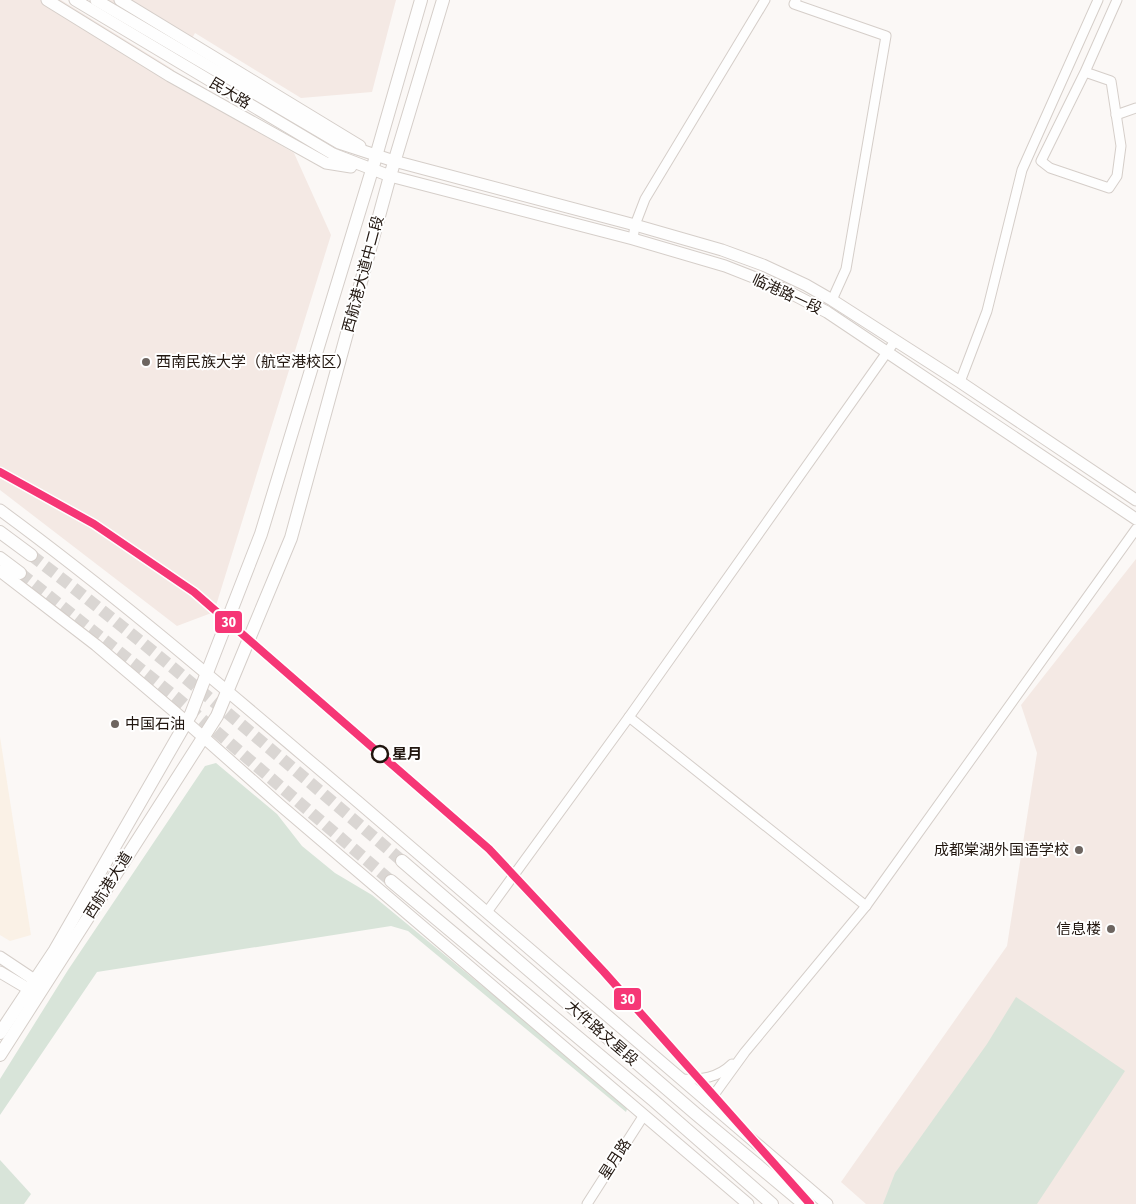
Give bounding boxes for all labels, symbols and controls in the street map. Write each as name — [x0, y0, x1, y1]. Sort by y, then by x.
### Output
street label: 民大路 — [206, 74, 254, 112]
street label: 西航港大道中二段 — [339, 214, 387, 334]
street label: 临港路一段 — [749, 270, 825, 318]
place label: 西南民族大学（航空港校区） — [156, 353, 351, 371]
marker: 西南民族大学（航空港校区） — [140, 356, 152, 368]
line badge: 30 — [214, 610, 243, 634]
text: 30 — [221, 614, 236, 631]
place label: 中国石油 — [125, 715, 185, 733]
marker: 中国石油 — [109, 718, 121, 730]
marker: 星月 — [371, 745, 389, 763]
place label: 星月 — [392, 745, 422, 763]
place label: 成都棠湖外国语学校 — [934, 841, 1069, 859]
marker: 成都棠湖外国语学校 — [1073, 844, 1085, 856]
street label: 西航港大道 — [80, 848, 136, 922]
place label: 信息楼 — [1056, 920, 1101, 938]
marker: 信息楼 — [1105, 923, 1117, 935]
line badge: 30 — [613, 987, 642, 1011]
text: 30 — [620, 991, 635, 1008]
street label: 大件路文星段 — [562, 997, 642, 1069]
street label: 星月路 — [595, 1135, 635, 1183]

